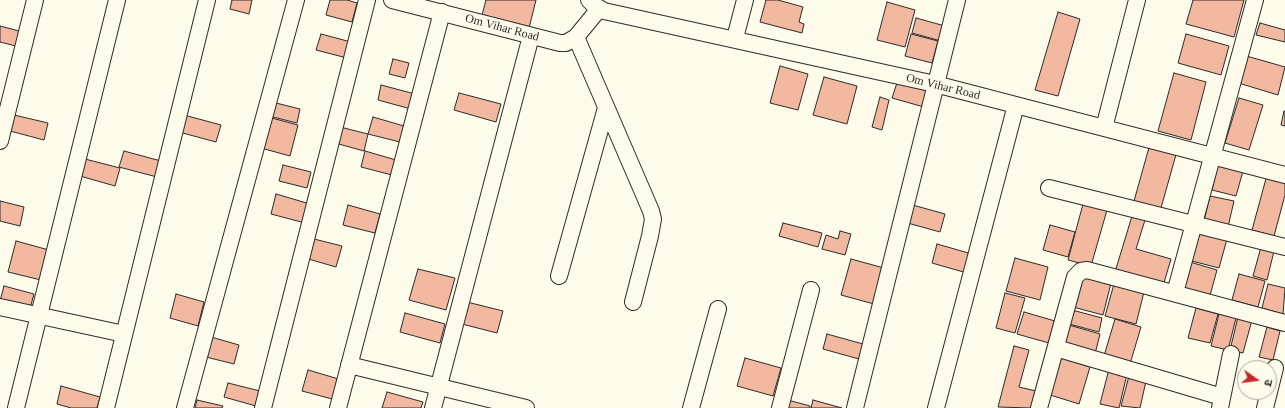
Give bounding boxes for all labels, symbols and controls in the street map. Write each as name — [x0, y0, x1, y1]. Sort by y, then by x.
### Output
street label: Om Vihar Road — [459, 10, 545, 46]
street label: Om Vihar Road — [900, 70, 986, 104]
north arrow — [1237, 360, 1277, 400]
text: उ — [1260, 378, 1275, 387]

